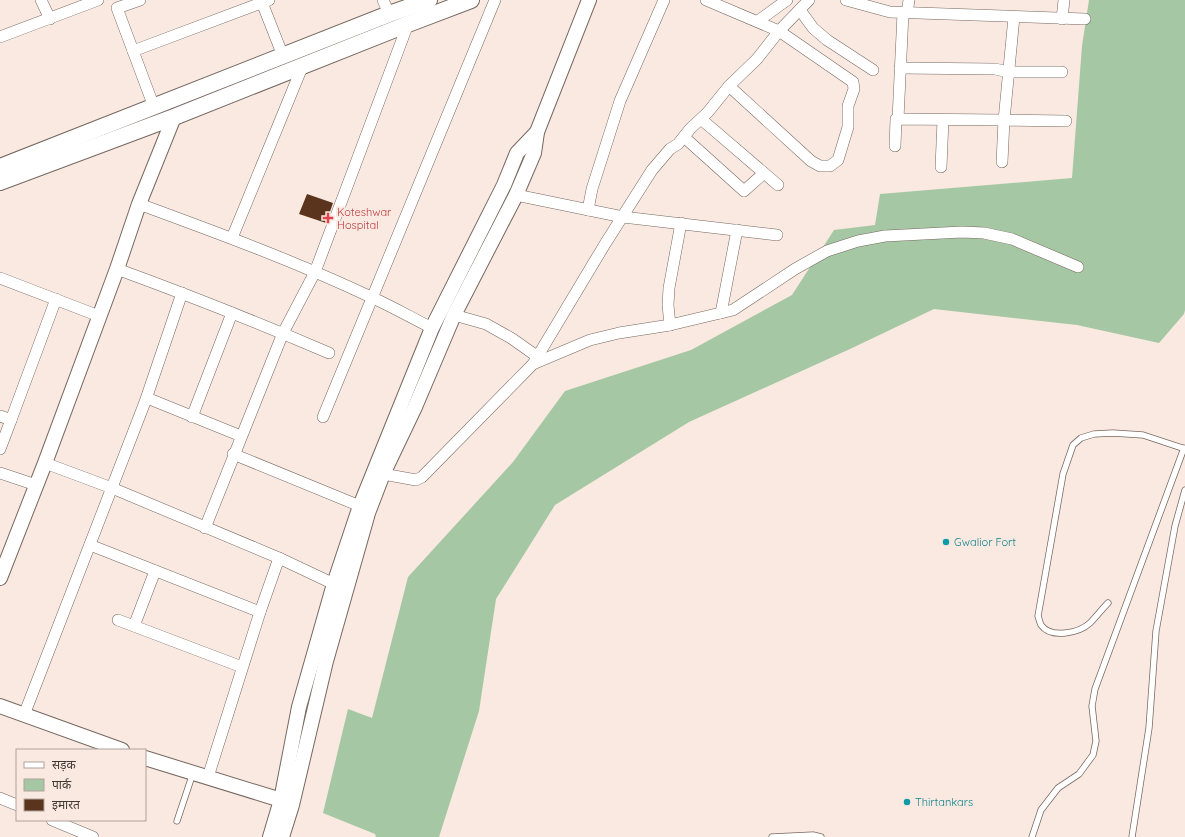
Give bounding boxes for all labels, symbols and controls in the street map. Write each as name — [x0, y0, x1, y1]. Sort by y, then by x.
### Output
place label: Koteshwar Hospital — [337, 205, 392, 232]
marker: Koteshwar Hospital — [322, 212, 334, 224]
place label: Gwalior Fort — [954, 535, 1016, 549]
marker: Gwalior Fort — [941, 537, 951, 547]
legend — [16, 749, 146, 821]
text: सड़क — [52, 757, 77, 772]
text: पार्क — [52, 777, 72, 792]
place label: Thirtankars — [915, 795, 973, 809]
text: इमारत — [52, 797, 81, 812]
marker: Thirtankars — [902, 797, 912, 807]

